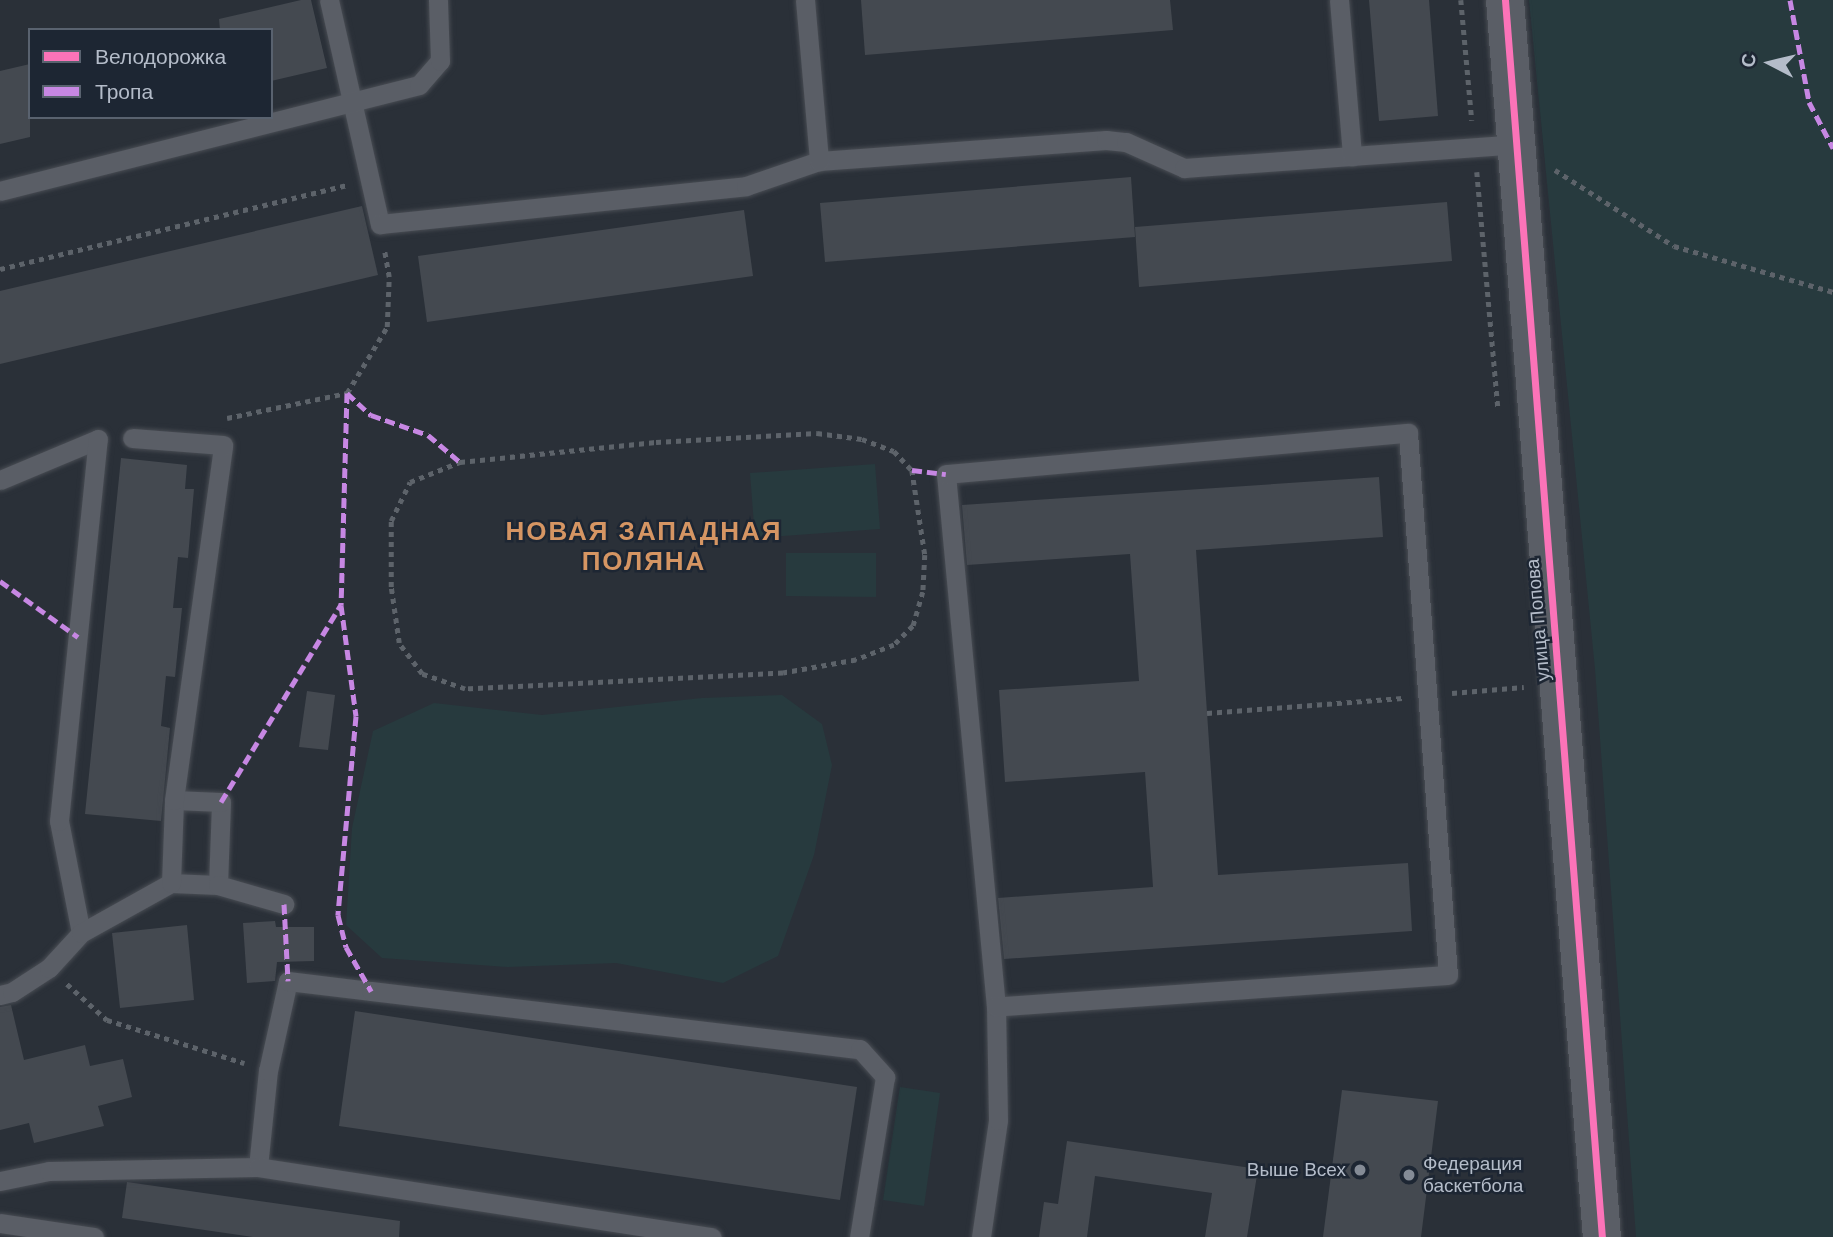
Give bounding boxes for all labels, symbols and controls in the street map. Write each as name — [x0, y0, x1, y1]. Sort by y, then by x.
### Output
legend — [28, 28, 273, 119]
north arrow — [1735, 28, 1805, 98]
text: Велодорожка — [95, 45, 226, 68]
text: С — [1737, 52, 1760, 68]
text: Тропа — [95, 80, 153, 103]
district label: НОВАЯ ЗАПАДНАЯ ПОЛЯНА — [507, 516, 781, 578]
street label: улица Попова — [1521, 558, 1555, 682]
place label: Федерация баскетбола — [1423, 1153, 1523, 1197]
place label: Выше Всех — [1247, 1159, 1346, 1181]
marker: Выше Всех — [1352, 1162, 1368, 1178]
marker: Федерация баскетбола — [1401, 1167, 1417, 1183]

